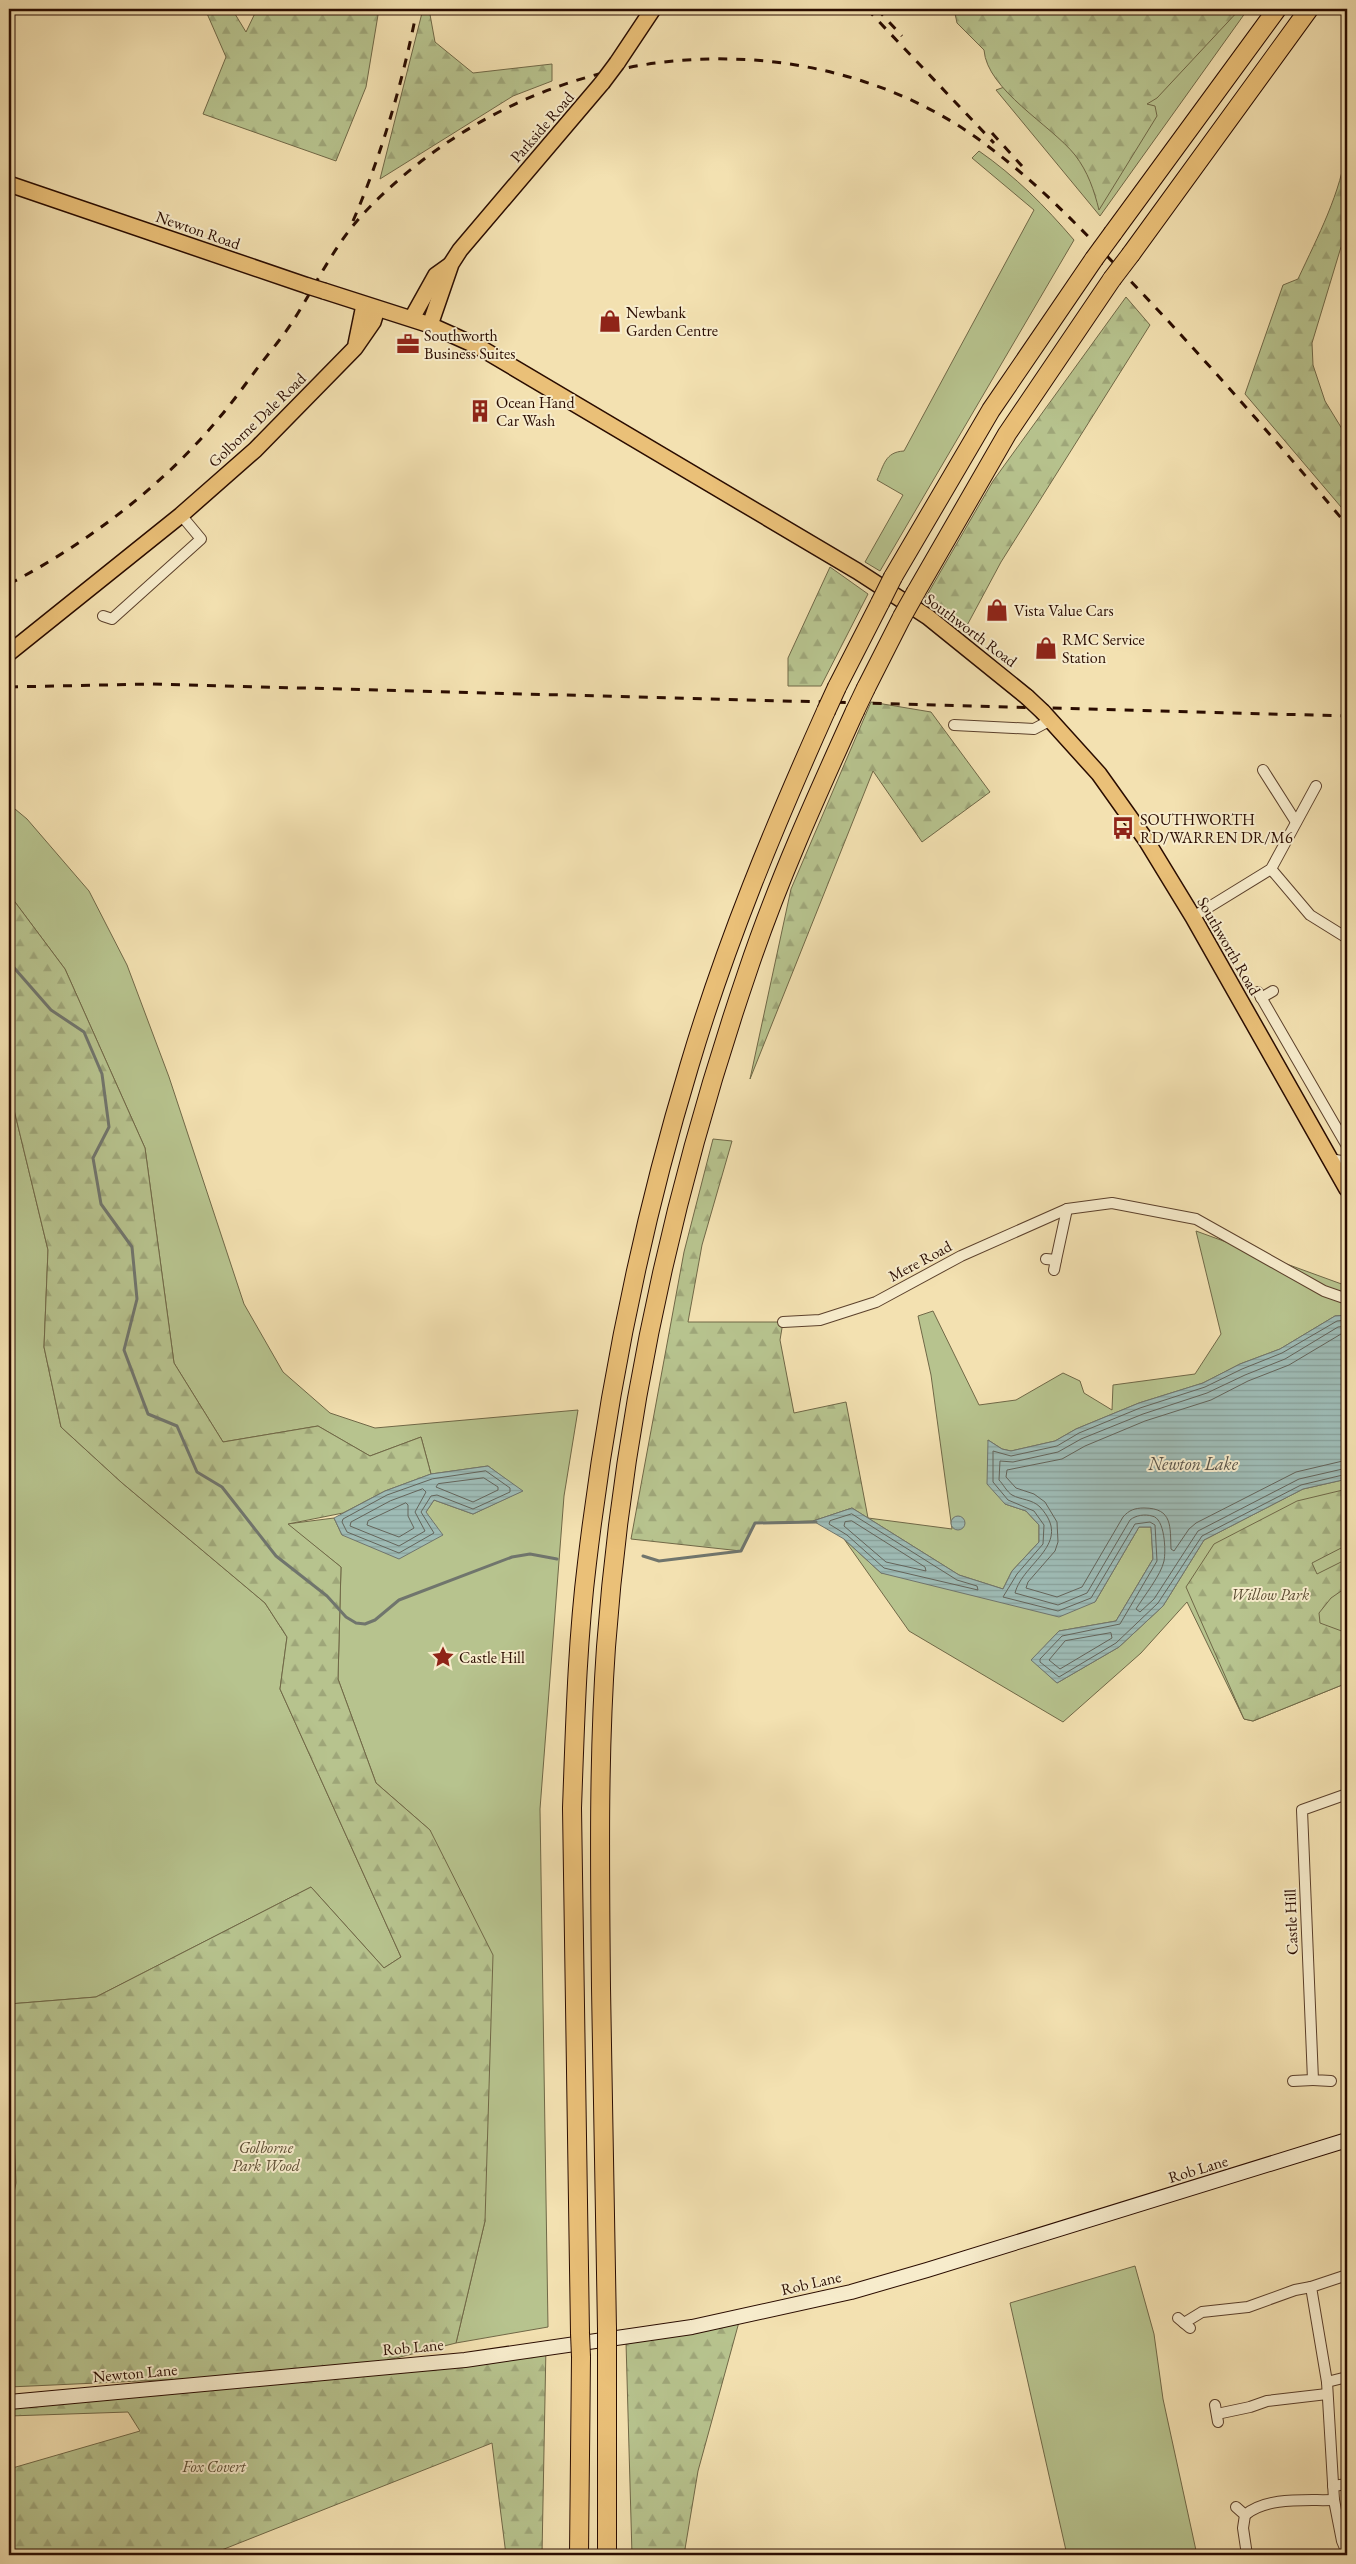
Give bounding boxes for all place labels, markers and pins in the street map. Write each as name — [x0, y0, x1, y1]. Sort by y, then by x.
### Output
place label: Newbank Garden Centre — [626, 302, 718, 341]
shop icon: Newbank Garden Centre — [597, 308, 623, 334]
place label: Southworth Business Suites — [424, 325, 515, 364]
office icon: Southworth Business Suites — [395, 331, 421, 357]
place label: Ocean Hand Car Wash — [496, 392, 575, 431]
building icon: Ocean Hand Car Wash — [467, 398, 493, 424]
shop icon: Vista Value Cars — [984, 597, 1010, 623]
place label: Vista Value Cars — [1014, 600, 1114, 621]
place label: RMC Service Station — [1062, 629, 1145, 668]
shop icon: RMC Service Station — [1033, 635, 1059, 661]
place label: SOUTHWORTH RD/WARREN DR/M6 — [1140, 809, 1293, 848]
bus stop icon: SOUTHWORTH RD/WARREN DR/M6 — [1110, 815, 1136, 841]
place icon: Castle Hill — [430, 1644, 456, 1670]
place label: Castle Hill — [459, 1647, 525, 1668]

